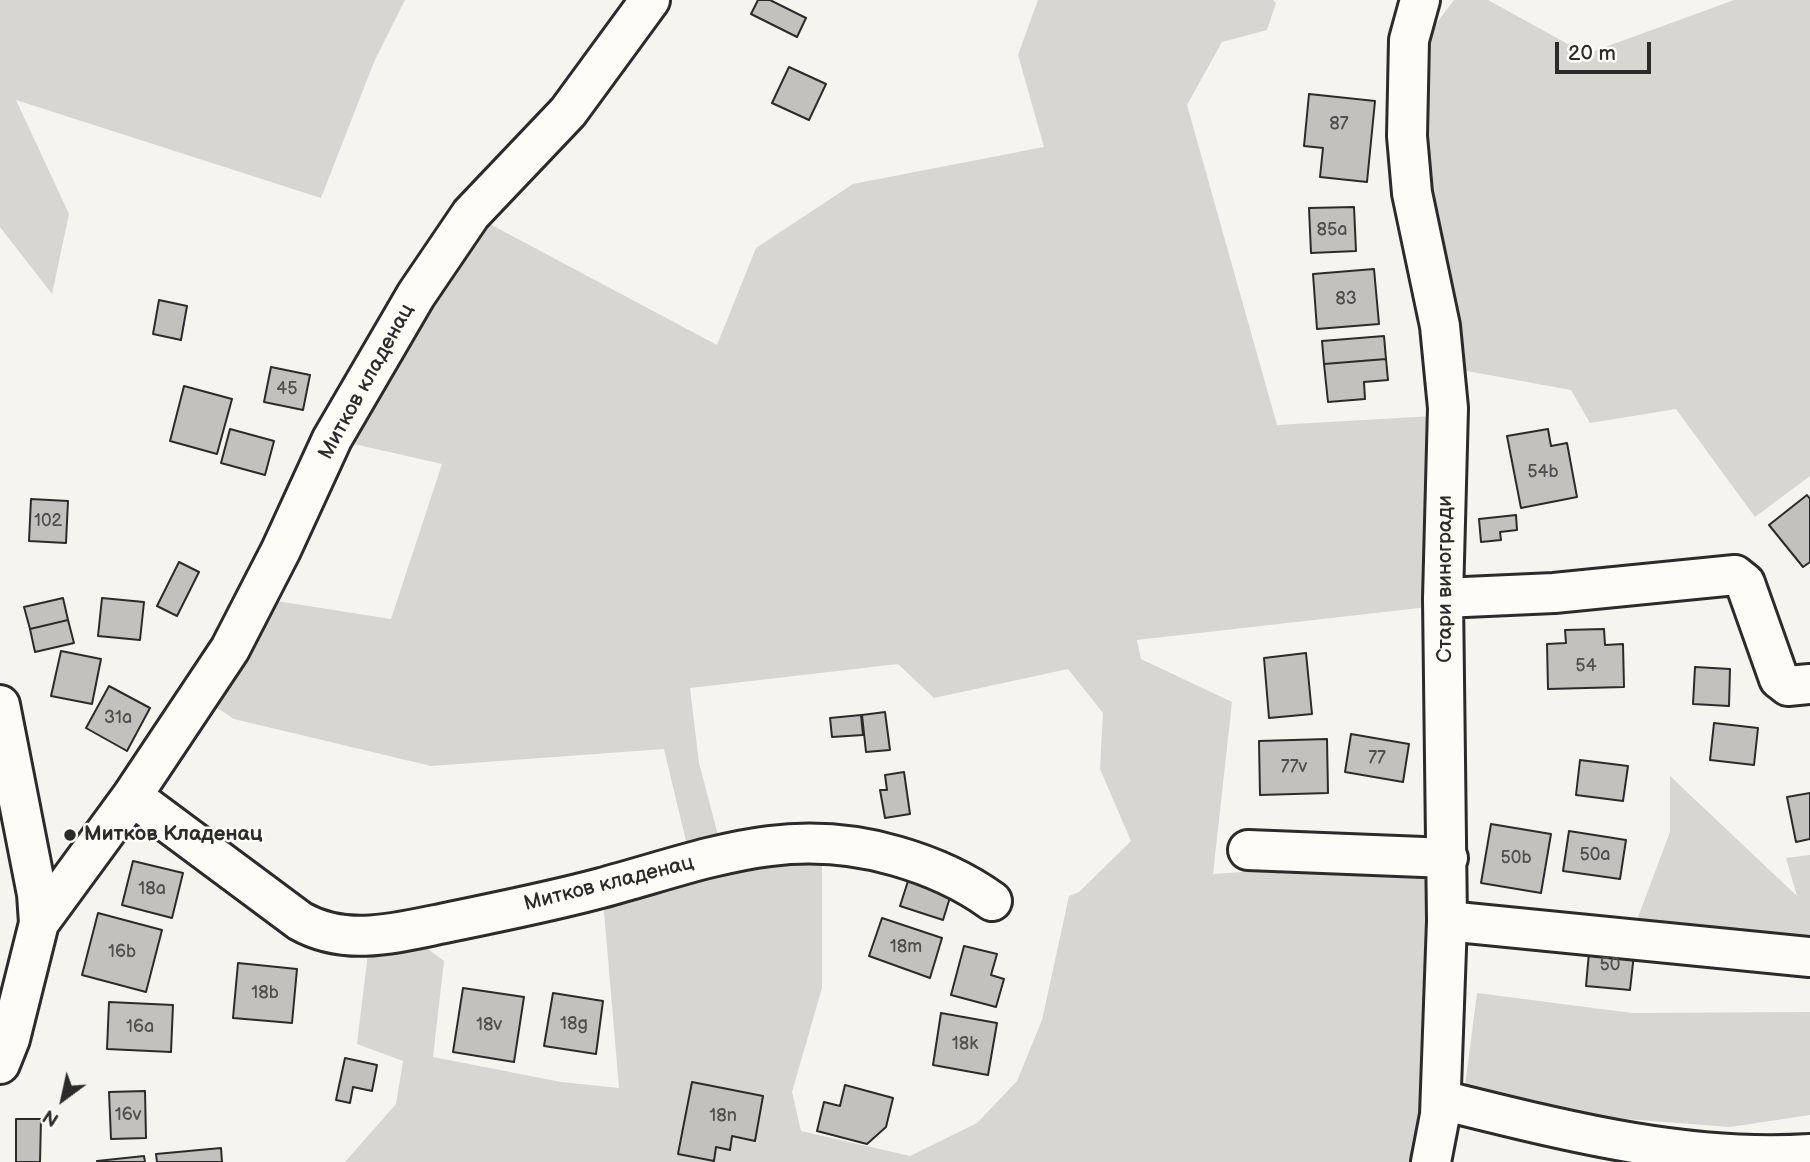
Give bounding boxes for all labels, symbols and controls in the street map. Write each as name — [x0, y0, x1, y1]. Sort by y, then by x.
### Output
scale bar — [1558, 28, 1654, 72]
text: 20 m — [1568, 41, 1616, 66]
house number: 87 — [1329, 113, 1349, 135]
house number: 85a — [1317, 219, 1347, 241]
house number: 83 — [1335, 288, 1357, 310]
street label: Митков кладенац — [314, 300, 420, 464]
house number: 45 — [276, 378, 298, 400]
house number: 54b — [1527, 461, 1559, 483]
street label: Стари виногради — [1433, 495, 1459, 663]
house number: 102 — [34, 510, 62, 532]
house number: 54 — [1575, 655, 1597, 677]
house number: 31a — [104, 707, 132, 729]
house number: 77 — [1368, 747, 1386, 769]
house number: 77v — [1281, 756, 1307, 778]
place label: Митков Кладенац — [84, 822, 262, 848]
marker: Митков Кладенац — [62, 827, 78, 843]
house number: 50a — [1579, 844, 1611, 866]
house number: 50b — [1500, 847, 1532, 869]
street label: Митков кладенац — [521, 851, 697, 917]
house number: 18a — [138, 878, 166, 900]
house number: 18m — [890, 936, 922, 958]
house number: 16b — [108, 941, 136, 963]
house number: 50 — [1600, 954, 1620, 976]
house number: 18b — [251, 982, 279, 1004]
house number: 18g — [560, 1013, 588, 1035]
house number: 18v — [476, 1014, 502, 1036]
house number: 16a — [126, 1016, 154, 1038]
house number: 18k — [952, 1033, 978, 1055]
north arrow — [28, 1064, 98, 1134]
text: N — [39, 1103, 64, 1131]
house number: 16v — [115, 1104, 141, 1126]
house number: 18n — [709, 1105, 737, 1127]

